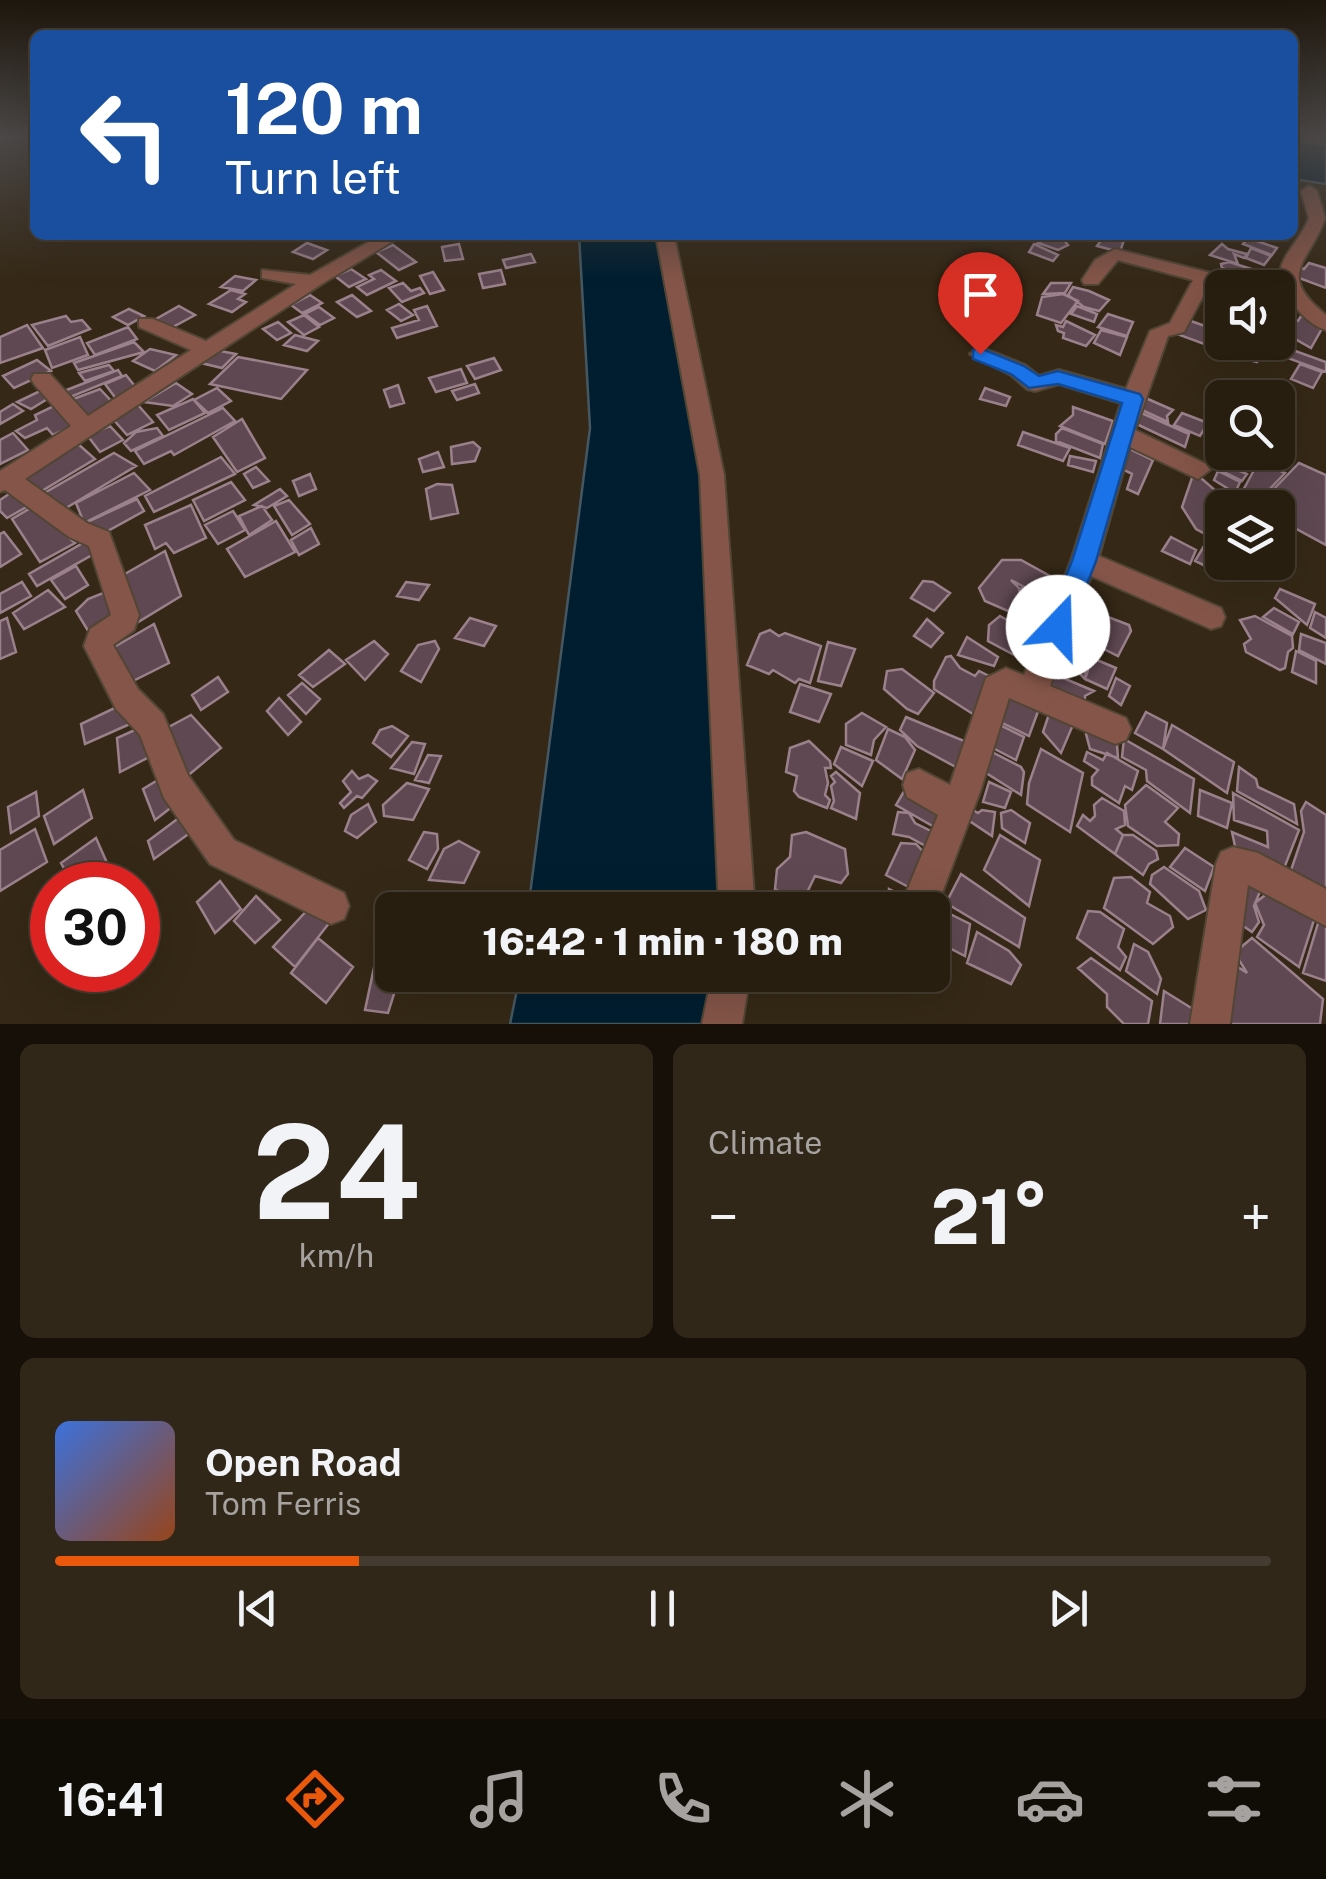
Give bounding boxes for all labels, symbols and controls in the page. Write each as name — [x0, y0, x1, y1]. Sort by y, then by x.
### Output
text: 120 m — [225, 67, 423, 150]
icon: left — [60, 70, 190, 200]
text: Turn left — [225, 151, 401, 204]
pin — [938, 252, 1023, 355]
icon: arrive — [953, 267, 1008, 322]
map controls — [1205, 270, 1295, 580]
button: sound — [1205, 270, 1295, 360]
button: search — [1205, 380, 1295, 470]
button: layers — [1205, 490, 1295, 580]
position arrow — [1006, 575, 1110, 679]
speed limit sign: 30 — [30, 862, 160, 992]
text: 16:42 · 1 min · 180 m — [482, 919, 843, 964]
text: 24 — [253, 1096, 420, 1248]
text: Climate — [708, 1124, 822, 1161]
text: 21° — [931, 1173, 1048, 1261]
text: − — [708, 1185, 739, 1249]
text: + — [1241, 1185, 1271, 1249]
text: km/h — [299, 1237, 374, 1274]
text: Open Road — [205, 1440, 402, 1485]
text: Tom Ferris — [205, 1485, 361, 1522]
icon: previous — [230, 1581, 285, 1636]
icon: pause — [635, 1581, 690, 1636]
icon: next — [1041, 1581, 1096, 1636]
icon: directions — [280, 1764, 350, 1834]
icon: music — [464, 1764, 534, 1834]
icon: phone — [648, 1764, 718, 1834]
icon: climate — [832, 1764, 902, 1834]
icon: car — [1015, 1764, 1085, 1834]
icon: filters — [1199, 1764, 1269, 1834]
text: 16:41 — [57, 1773, 167, 1826]

